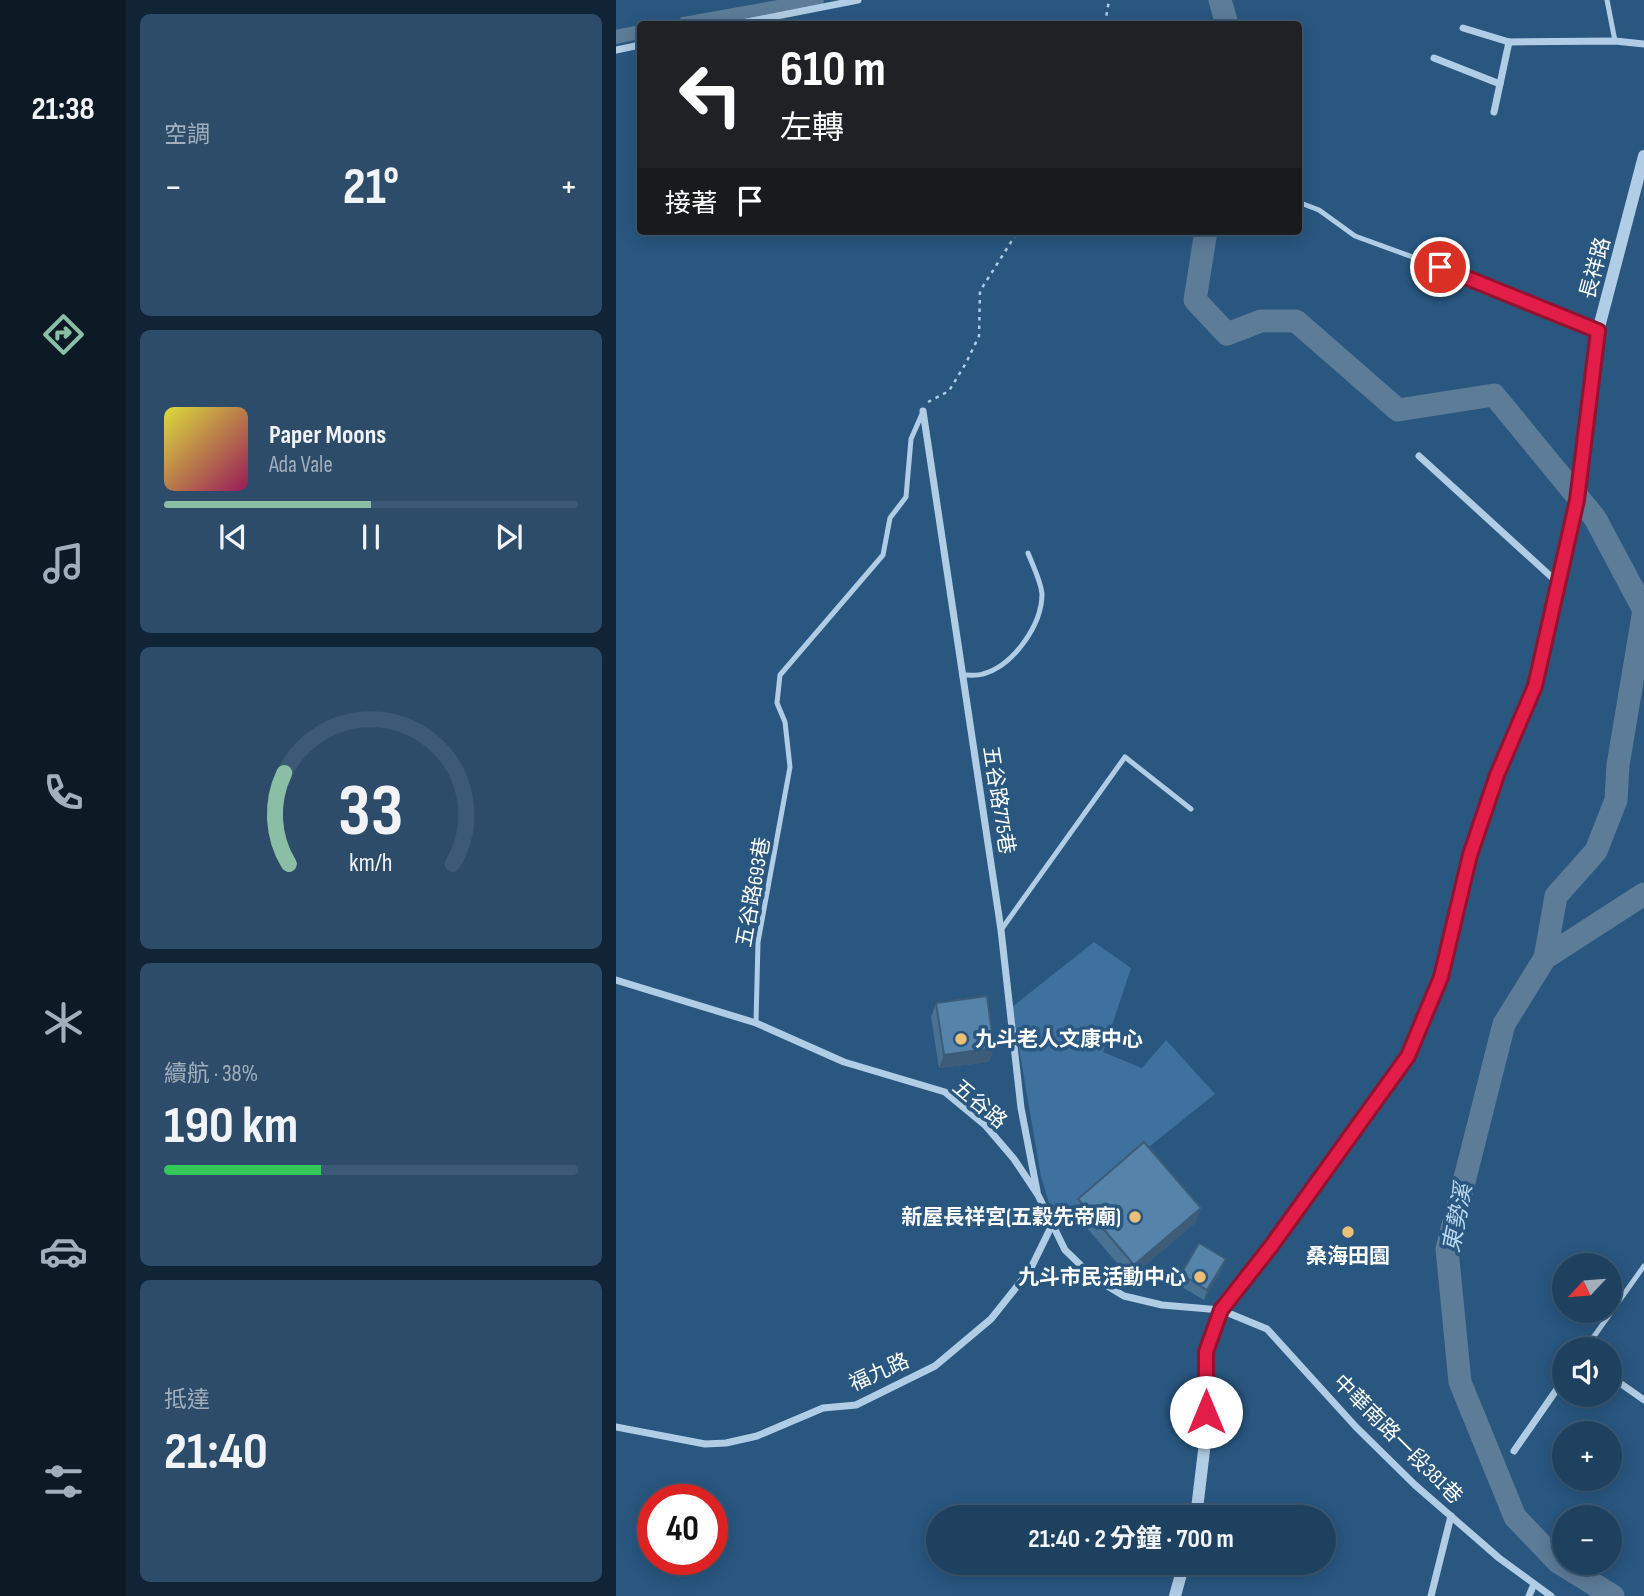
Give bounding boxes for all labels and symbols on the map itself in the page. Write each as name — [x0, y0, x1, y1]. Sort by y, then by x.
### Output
street label: 長祥路 — [1575, 234, 1616, 302]
pin — [1410, 237, 1470, 297]
street label: 五谷路775巷 — [978, 744, 1019, 856]
street label: 五谷路693巷 — [732, 835, 775, 949]
place label: 九斗老人文康中心 — [975, 1027, 1143, 1052]
marker: 九斗老人文康中心 — [953, 1031, 969, 1047]
street label: 五谷路 — [948, 1075, 1012, 1134]
water label: 東勢溪 — [1438, 1179, 1479, 1255]
place label: 新屋長祥宮(五穀先帝廟) — [901, 1205, 1121, 1230]
marker: 新屋長祥宮(五穀先帝廟) — [1127, 1209, 1143, 1225]
marker: 桑海田園 — [1340, 1224, 1356, 1240]
place label: 桑海田園 — [1306, 1244, 1390, 1269]
north arrow — [1552, 1253, 1622, 1323]
place label: 九斗市民活動中心 — [1018, 1265, 1186, 1290]
marker: 九斗市民活動中心 — [1192, 1269, 1208, 1285]
street label: 福九路 — [845, 1348, 913, 1397]
street label: 中華南路一段381巷 — [1328, 1370, 1467, 1509]
position arrow — [1169, 1375, 1243, 1449]
speed limit sign: 40 — [637, 1484, 728, 1575]

